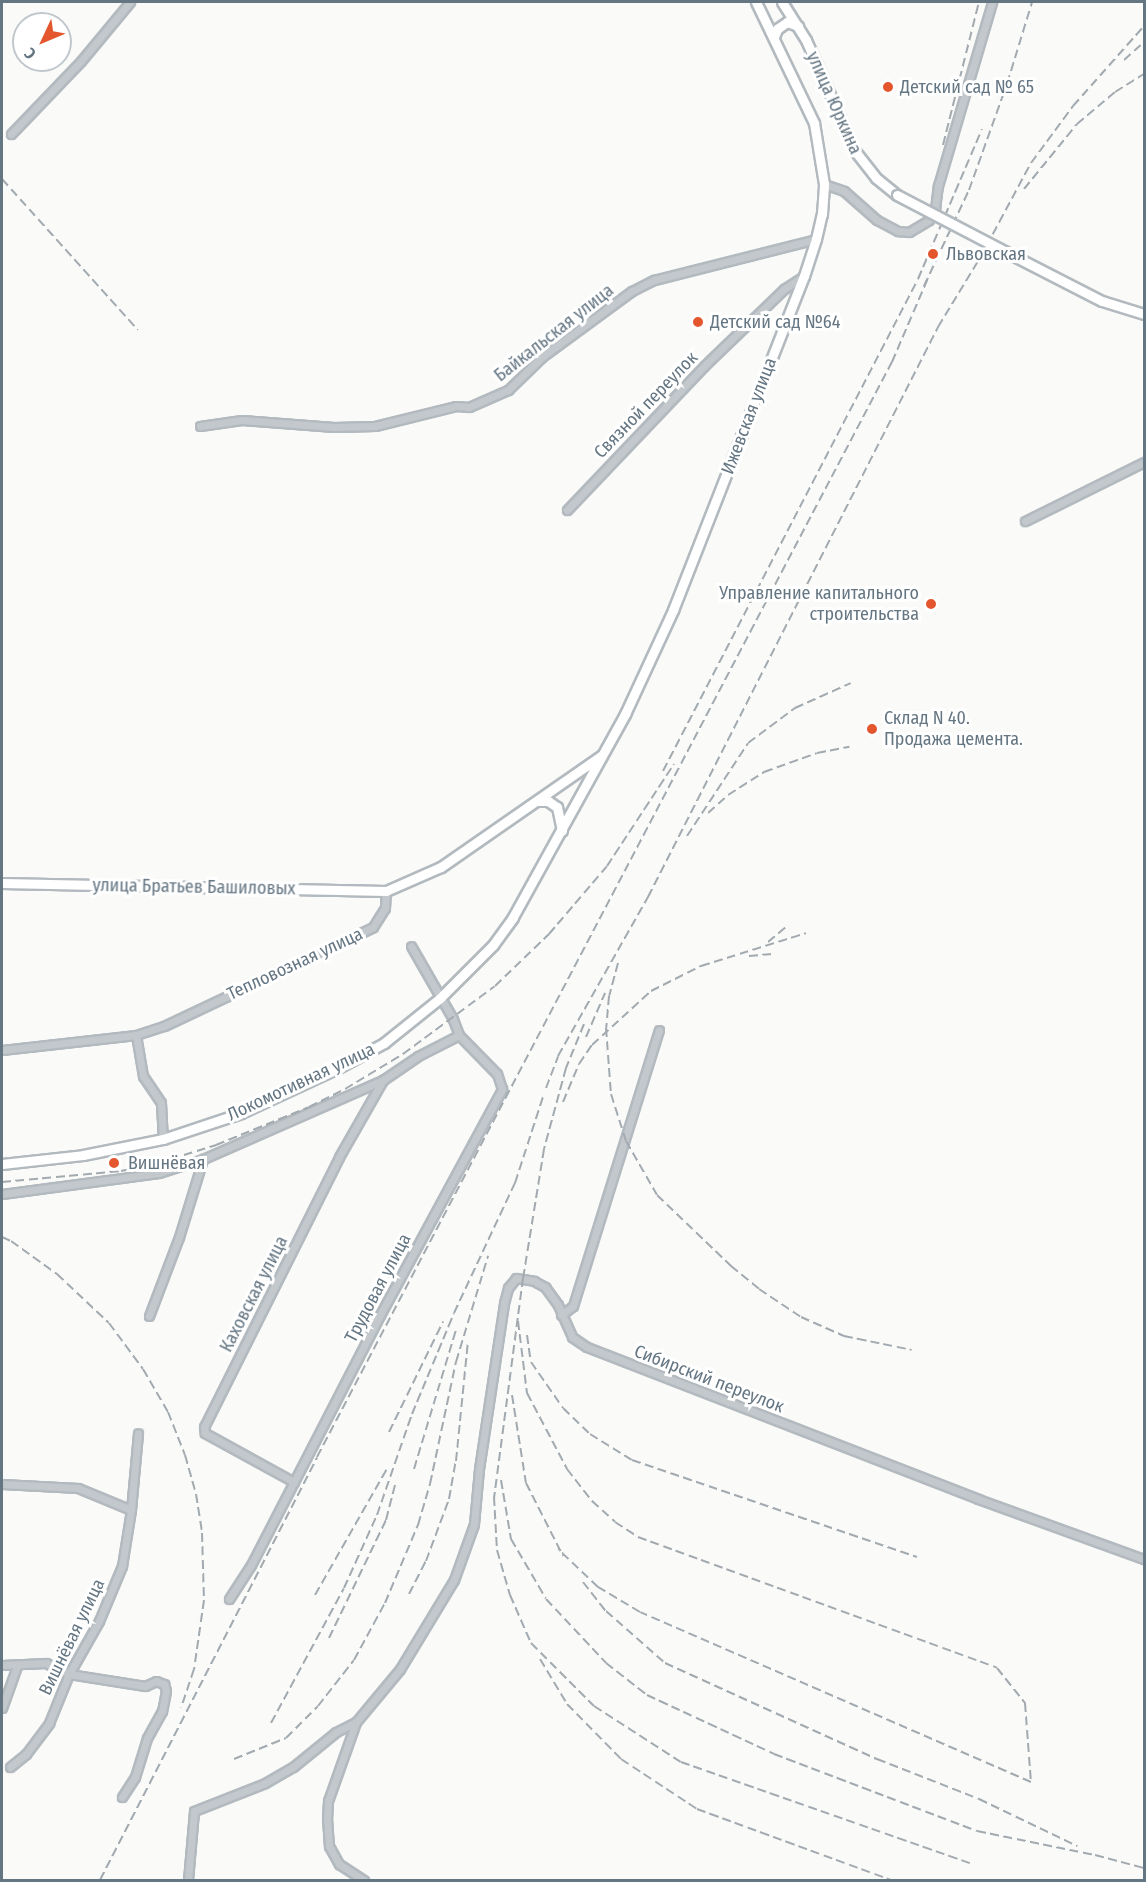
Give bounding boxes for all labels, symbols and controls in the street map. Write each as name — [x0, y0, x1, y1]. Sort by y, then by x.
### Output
north arrow — [12, 12, 72, 72]
text: С — [20, 44, 40, 63]
street label: улица Юркина — [802, 48, 866, 158]
place label: Детский сад № 65 — [900, 76, 1034, 98]
marker: Детский сад № 65 — [881, 80, 895, 94]
place label: Львовская — [946, 243, 1026, 265]
marker: Львовская — [924, 245, 942, 263]
street label: Байкальская улица — [490, 280, 618, 386]
place label: Детский сад №64 — [710, 311, 840, 333]
marker: Детский сад №64 — [691, 315, 705, 329]
street label: Связной переулок — [590, 347, 702, 463]
street label: Ижевская улица — [717, 355, 781, 477]
place label: Управление капитального строительства — [719, 583, 919, 626]
marker: Управление капитального строительства — [924, 597, 938, 611]
place label: Склад N 40. Продажа цемента. — [884, 708, 1023, 750]
marker: Склад N 40. Продажа цемента. — [865, 722, 879, 736]
street label: улица Братьев Башиловых — [92, 874, 296, 900]
street label: Тепловозная улица — [224, 923, 366, 1005]
street label: Локомотивная улица — [224, 1038, 378, 1126]
place label: Вишнёвая — [128, 1152, 205, 1174]
marker: Вишнёвая — [105, 1154, 123, 1172]
street label: Трудовая улица — [340, 1230, 416, 1346]
street label: Каховская улица — [215, 1232, 293, 1356]
street label: Сибирский переулок — [631, 1340, 787, 1418]
street label: Вишнёвая улица — [34, 1575, 110, 1699]

